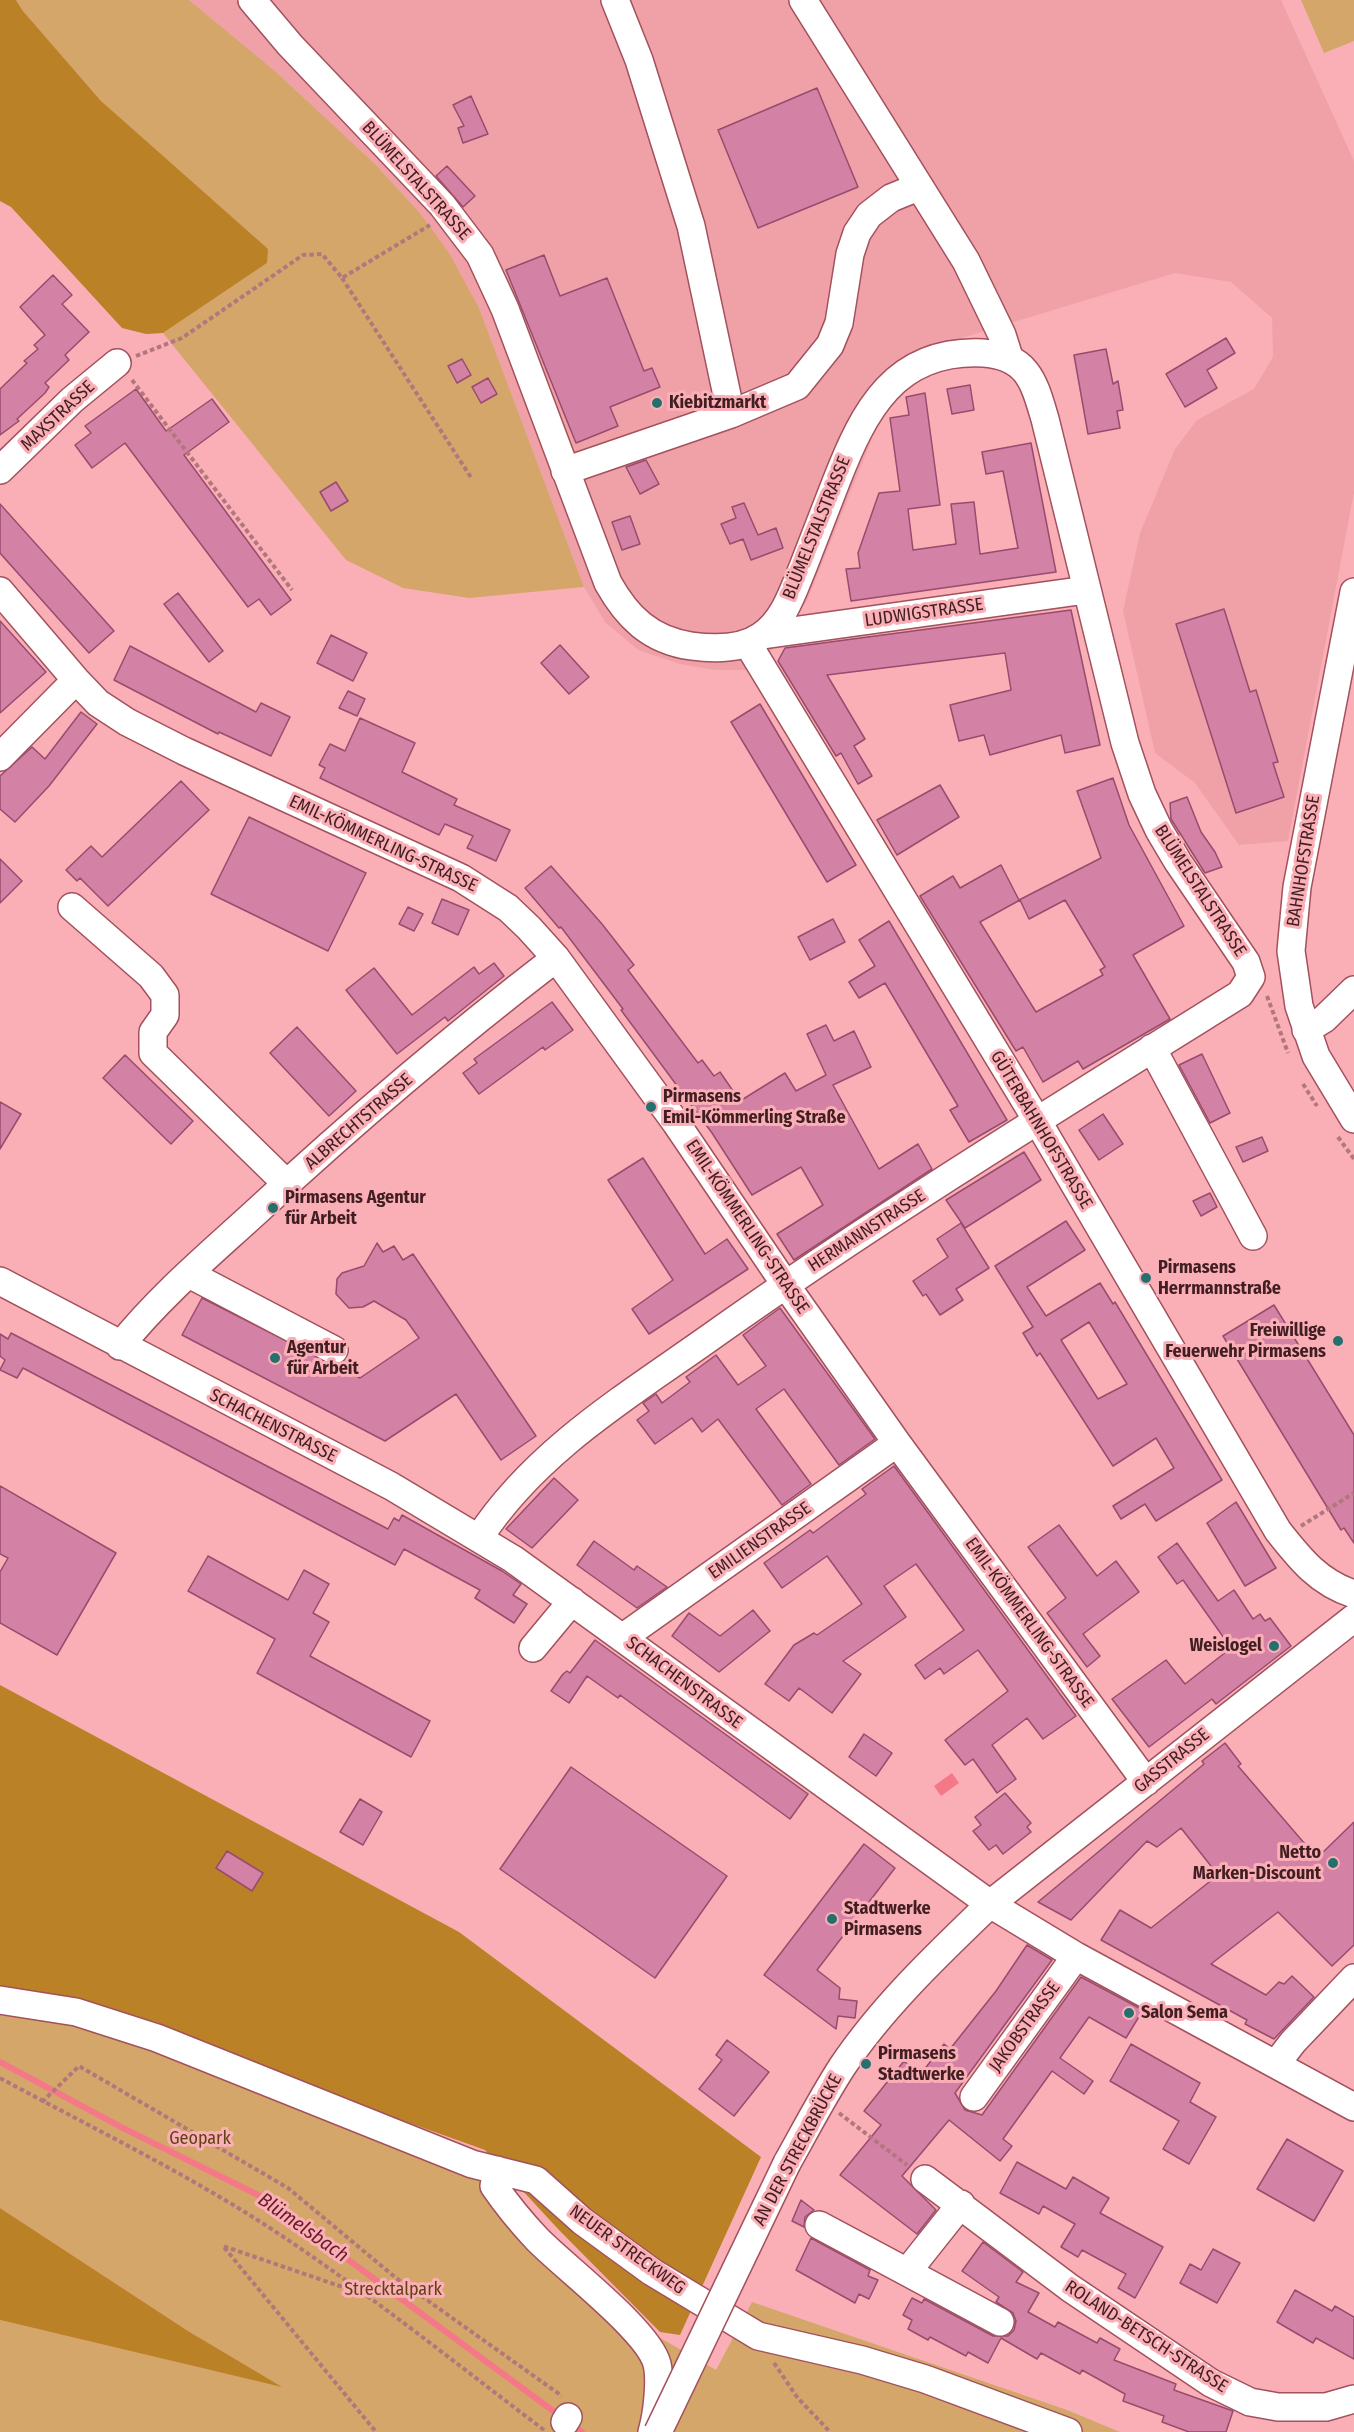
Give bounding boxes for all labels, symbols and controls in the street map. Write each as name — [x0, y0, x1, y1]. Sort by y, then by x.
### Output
street label: BLÜMELSTALSTRASSE — [357, 117, 475, 245]
street label: MAXSTRASSE — [17, 376, 99, 456]
place label: Kiebitzmarkt — [669, 392, 766, 414]
marker: Kiebitzmarkt — [650, 396, 664, 410]
street label: BLÜMELSTALSTRASSE — [778, 453, 856, 603]
street label: LUDWIGSTRASSE — [863, 594, 985, 632]
street label: EMIL-KÖMMERLING-STRASSE — [285, 791, 481, 897]
street label: BAHNHOFSTRASSE — [1283, 794, 1325, 928]
street label: BLÜMELSTALSTRASSE — [1149, 821, 1251, 961]
street label: GÜTERBAHNHOFSTRASSE — [985, 1047, 1097, 1213]
street label: ALBRECHTSTRASSE — [301, 1069, 417, 1175]
place label: Pirmasens Emil-Kömmerling Straße — [663, 1086, 846, 1128]
marker: Pirmasens Emil-Kömmerling Straße — [644, 1100, 658, 1114]
street label: EMIL-KÖMMERLING-STRASSE — [681, 1136, 813, 1318]
street label: HERMANNSTRASSE — [804, 1185, 930, 1277]
place label: Pirmasens Agentur für Arbeit — [285, 1187, 426, 1230]
marker: Pirmasens Agentur für Arbeit — [266, 1201, 280, 1215]
place label: Pirmasens Herrmannstraße — [1158, 1257, 1281, 1300]
marker: Pirmasens Herrmannstraße — [1139, 1271, 1153, 1285]
place label: Freiwillige Feuerwehr Pirmasens — [1165, 1320, 1326, 1362]
marker: Freiwillige Feuerwehr Pirmasens — [1331, 1334, 1345, 1348]
place label: Agentur für Arbeit — [287, 1337, 359, 1380]
marker: Agentur für Arbeit — [268, 1351, 282, 1365]
street label: SCHACHENSTRASSE — [206, 1385, 340, 1467]
street label: EMILIENSTRASSE — [705, 1498, 815, 1584]
street label: EMIL-KÖMMERLING-STRASSE — [960, 1534, 1098, 1712]
street label: SCHACHENSTRASSE — [622, 1632, 746, 1734]
place label: Weislogel — [1190, 1635, 1262, 1657]
marker: Weislogel — [1267, 1639, 1281, 1653]
street label: GASSTRASSE — [1130, 1724, 1214, 1798]
place label: Netto Marken-Discount — [1193, 1842, 1321, 1884]
marker: Netto Marken-Discount — [1326, 1856, 1340, 1870]
place label: Stadtwerke Pirmasens — [844, 1898, 931, 1940]
marker: Stadtwerke Pirmasens — [825, 1912, 839, 1926]
street label: JAKOBSTRASSE — [985, 1978, 1065, 2076]
place label: Salon Sema — [1141, 2002, 1228, 2024]
marker: Salon Sema — [1122, 2006, 1136, 2020]
place label: Pirmasens Stadtwerke — [878, 2043, 965, 2086]
marker: Pirmasens Stadtwerke — [859, 2057, 873, 2071]
street label: AN DER STRECKBRÜCKE — [749, 2071, 847, 2229]
park label: Geopark — [169, 2128, 231, 2150]
water label: Blümelsbach — [253, 2188, 353, 2268]
street label: NEUER STRECKWEG — [565, 2201, 689, 2299]
street label: ROLAND-BETSCH-STRASSE — [1061, 2276, 1231, 2398]
park label: Strecktalpark — [344, 2279, 442, 2301]

